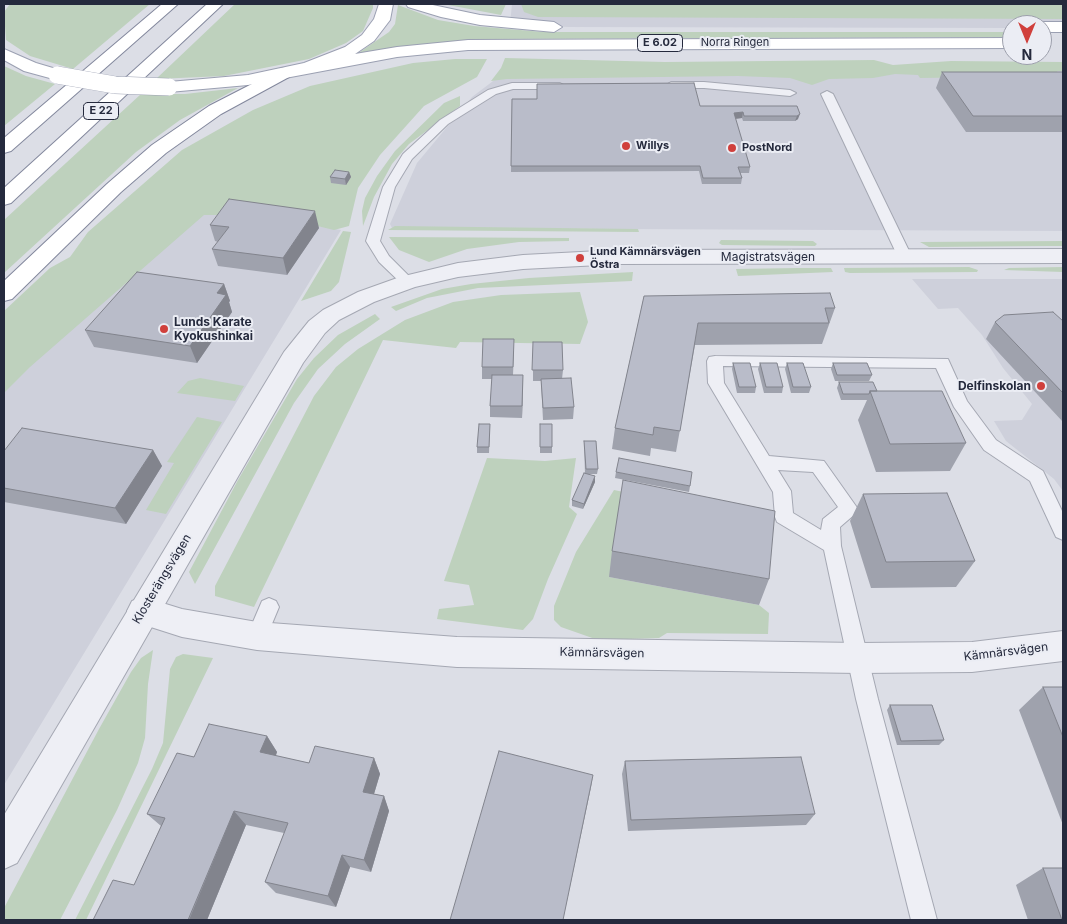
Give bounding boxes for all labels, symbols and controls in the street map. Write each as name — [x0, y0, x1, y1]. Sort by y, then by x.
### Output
north arrow — [1002, 15, 1052, 65]
road number: E 6.02 — [638, 34, 682, 52]
street label: Norra Ringen — [701, 36, 769, 50]
text: N — [1022, 46, 1032, 63]
road number: E 22 — [84, 102, 118, 120]
place label: Willys — [636, 139, 669, 153]
marker: Willys — [620, 140, 632, 152]
place label: PostNord — [742, 141, 792, 155]
marker: PostNord — [726, 142, 738, 154]
place label: Lund Kämnärsvägen Östra — [590, 245, 701, 271]
street label: Magistratsvägen — [721, 250, 815, 264]
marker: Lund Kämnärsvägen Östra — [574, 252, 586, 264]
place label: Lunds Karate Kyokushinkai — [174, 315, 253, 343]
marker: Lunds Karate Kyokushinkai — [158, 323, 170, 335]
place label: Delfinskolan — [958, 379, 1031, 393]
marker: Delfinskolan — [1035, 380, 1047, 392]
street label: Klosterängsvägen — [130, 531, 194, 627]
street label: Kämnärsvägen — [963, 640, 1049, 664]
street label: Kämnärsvägen — [559, 645, 645, 661]

